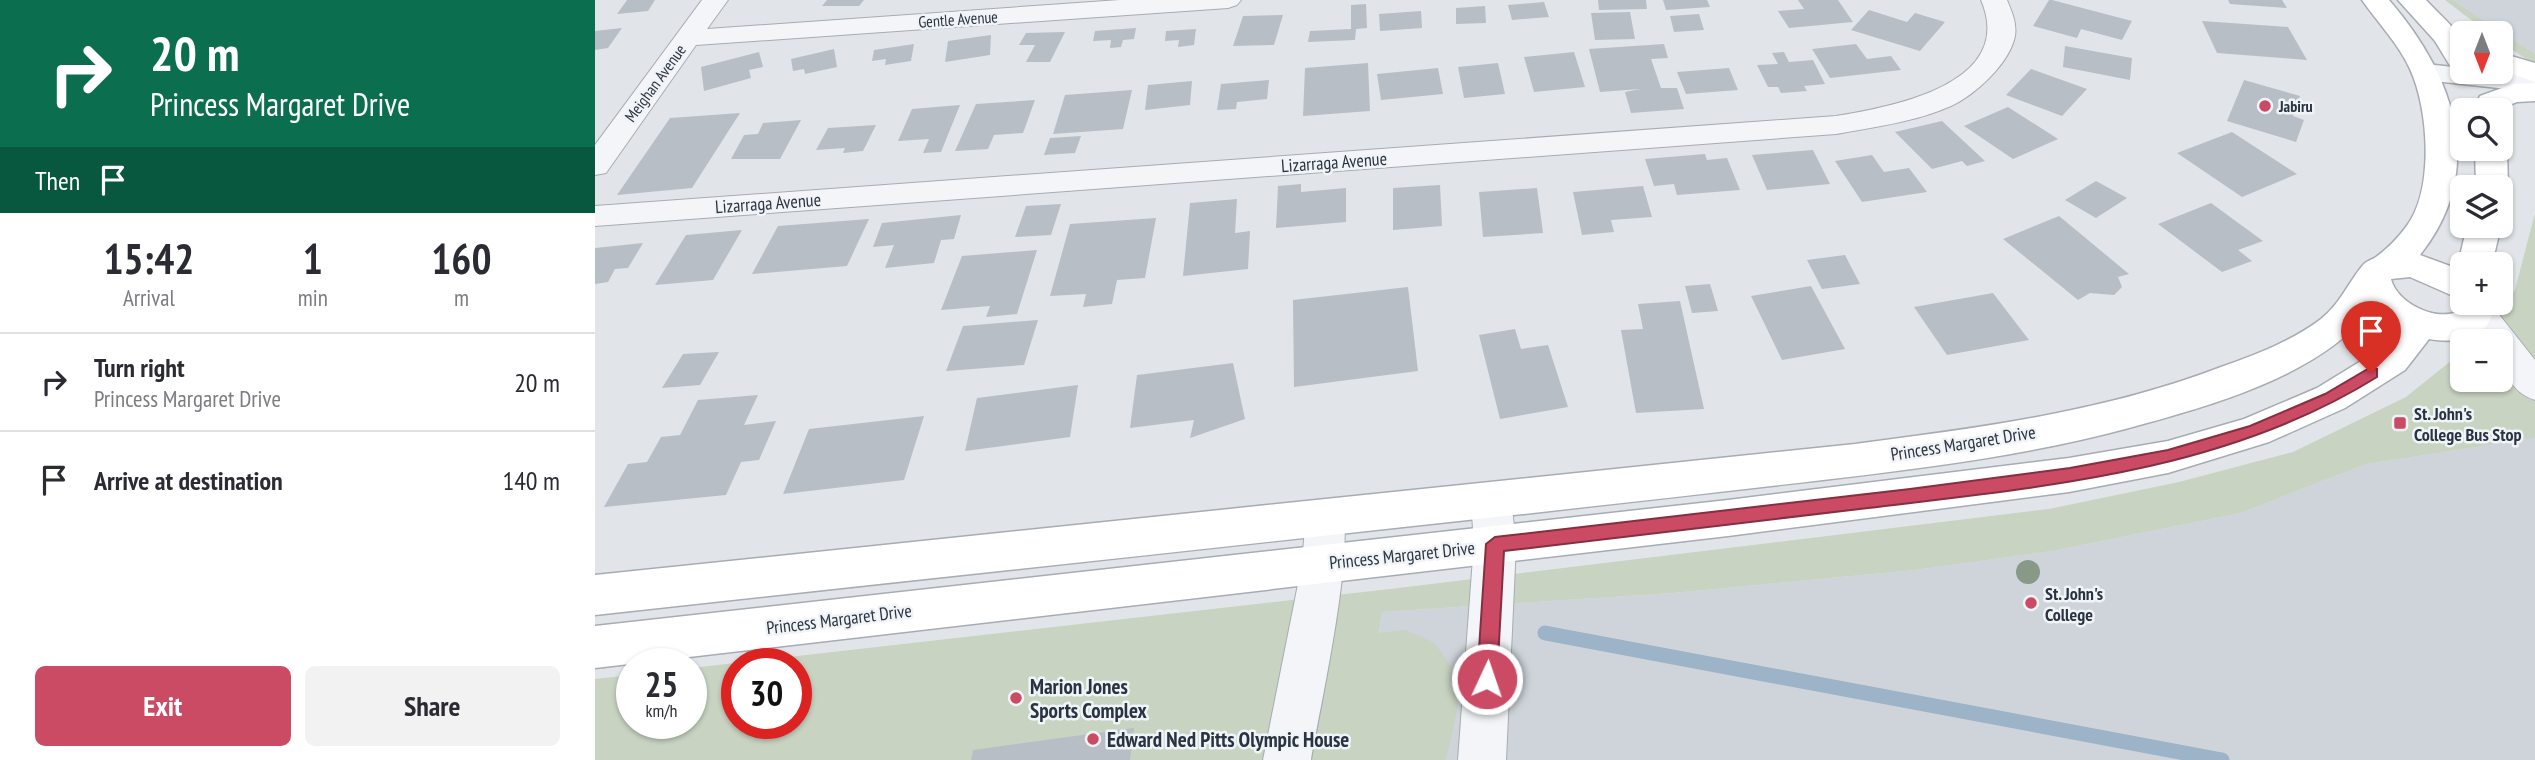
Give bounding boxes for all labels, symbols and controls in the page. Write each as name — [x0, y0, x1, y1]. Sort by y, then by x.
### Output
street label: Gentle Avenue — [918, 6, 998, 32]
text: 20 m — [150, 21, 239, 85]
north arrow — [2450, 21, 2513, 84]
map controls — [2450, 21, 2513, 392]
icon: right — [35, 28, 126, 119]
street label: Meighan Avenue — [620, 40, 690, 126]
text: Princess Margaret Drive — [150, 83, 410, 125]
place label: Jabiru — [2278, 96, 2313, 116]
marker: Jabiru — [2257, 98, 2273, 114]
button: search — [2450, 98, 2513, 161]
street label: Lizarraga Avenue — [1280, 147, 1388, 177]
icon: arrive — [94, 161, 132, 199]
text: Then — [35, 164, 80, 197]
button: layers — [2450, 175, 2513, 238]
street label: Lizarraga Avenue — [714, 188, 822, 218]
text: 15:42 — [103, 231, 194, 286]
text: 1 — [303, 231, 323, 286]
text: 160 — [431, 231, 492, 286]
button: + — [2450, 252, 2513, 315]
text: Arrival — [123, 283, 175, 312]
text: min — [298, 283, 328, 312]
text: m — [454, 283, 469, 312]
pin — [2341, 301, 2401, 373]
icon: arrive — [2352, 312, 2390, 350]
button: − — [2450, 329, 2513, 392]
text: Turn right — [94, 351, 185, 384]
icon: right — [35, 363, 73, 401]
text: 20 m — [514, 366, 560, 399]
text: Princess Margaret Drive — [94, 384, 281, 413]
place label: St. John's College Bus Stop — [2414, 402, 2522, 446]
marker: St. John's College Bus Stop — [2392, 415, 2408, 431]
street label: Princess Margaret Drive — [1889, 420, 2037, 466]
icon: arrive — [35, 461, 73, 499]
text: Arrive at destination — [94, 464, 283, 497]
text: 140 m — [502, 464, 560, 497]
street label: Princess Margaret Drive — [1328, 536, 1476, 574]
place label: St. John's College — [2045, 582, 2103, 626]
marker: St. John's College — [2023, 595, 2039, 611]
street label: Princess Margaret Drive — [765, 599, 913, 639]
position arrow — [1450, 642, 1524, 716]
speed limit sign: 30 — [721, 648, 812, 739]
text: 25 — [645, 661, 678, 707]
button: Exit — [35, 666, 291, 746]
button: Share — [305, 666, 560, 746]
place label: Marion Jones Sports Complex — [1030, 673, 1148, 724]
marker: Marion Jones Sports Complex — [1008, 690, 1024, 706]
text: km/h — [646, 699, 677, 722]
place label: Edward Ned Pitts Olympic House — [1107, 726, 1349, 753]
marker: Edward Ned Pitts Olympic House — [1085, 731, 1101, 747]

